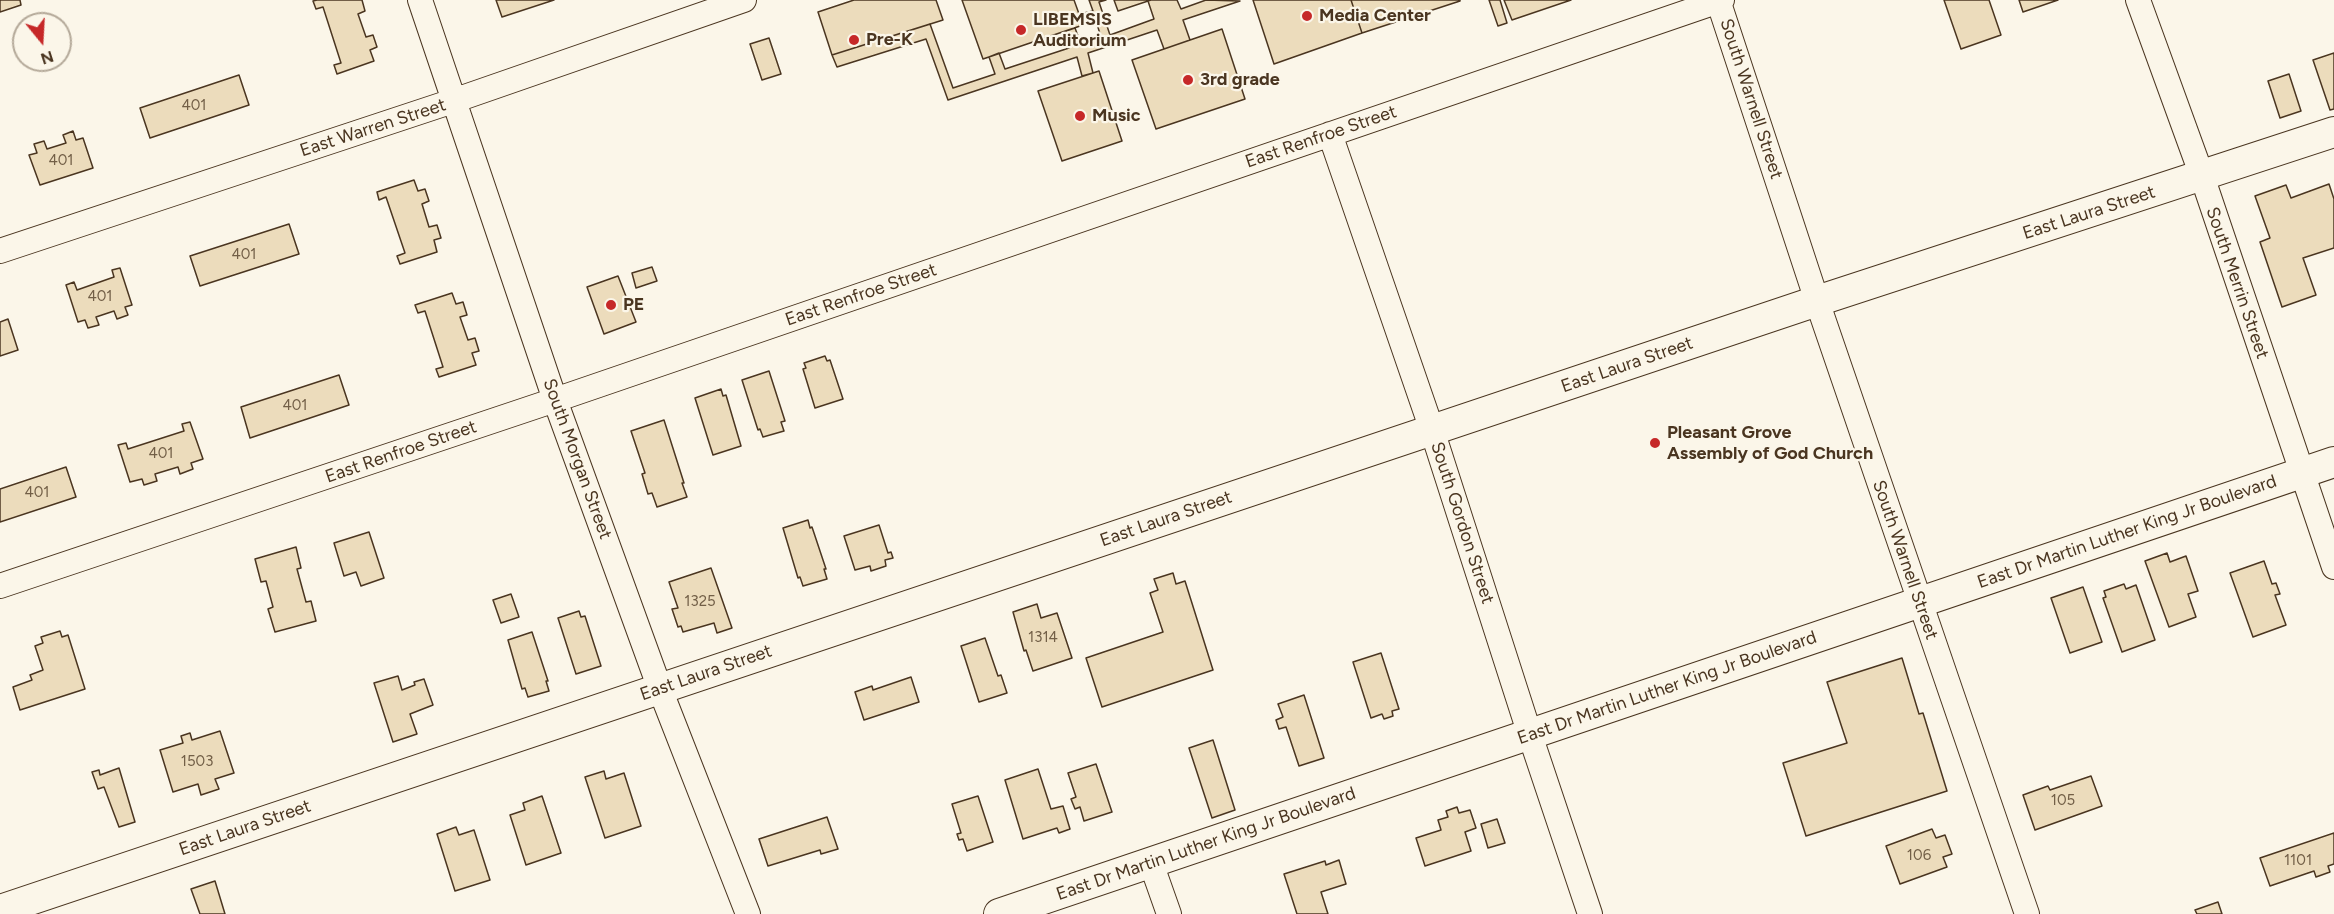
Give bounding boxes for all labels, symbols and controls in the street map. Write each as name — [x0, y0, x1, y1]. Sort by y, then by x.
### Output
place label: Media Center — [1319, 5, 1431, 27]
place label: LIBEMSIS Auditorium — [1033, 9, 1126, 52]
marker: Media Center — [1300, 9, 1314, 23]
north arrow — [12, 12, 72, 72]
street label: South Warnell Street — [1715, 16, 1787, 182]
marker: LIBEMSIS Auditorium — [1014, 23, 1028, 37]
place label: Pre-K — [866, 29, 913, 51]
marker: Pre-K — [847, 33, 861, 47]
text: N — [38, 47, 56, 69]
place label: 3rd grade — [1200, 69, 1280, 91]
marker: 3rd grade — [1181, 73, 1195, 87]
street label: East Warren Street — [297, 94, 449, 162]
house number: 401 — [181, 97, 207, 115]
street label: East Renfroe Street — [1243, 101, 1399, 173]
place label: Music — [1092, 105, 1141, 127]
marker: Music — [1073, 109, 1087, 123]
house number: 401 — [48, 152, 74, 170]
street label: East Laura Street — [2020, 181, 2158, 245]
street label: South Merrin Street — [2201, 204, 2273, 362]
house number: 401 — [231, 246, 257, 264]
street label: East Renfroe Street — [783, 259, 939, 331]
house number: 401 — [87, 288, 113, 306]
place label: PE — [623, 294, 644, 316]
marker: PE — [604, 298, 618, 312]
street label: East Laura Street — [1558, 332, 1696, 398]
street label: South Morgan Street — [538, 376, 616, 542]
house number: 401 — [282, 397, 308, 415]
street label: East Renfroe Street — [323, 416, 479, 488]
place label: Pleasant Grove Assembly of God Church — [1667, 422, 1873, 464]
marker: Pleasant Grove Assembly of God Church — [1648, 436, 1662, 450]
street label: South Gordon Street — [1426, 439, 1498, 607]
house number: 401 — [148, 445, 174, 463]
street label: East Dr Martin Luther King Jr Boulevard — [1975, 471, 2279, 593]
street label: South Warnell Street — [1868, 477, 1942, 643]
house number: 401 — [24, 484, 50, 502]
street label: East Laura Street — [1097, 486, 1235, 552]
house number: 1325 — [684, 593, 716, 611]
street label: East Dr Martin Luther King Jr Boulevard — [1515, 627, 1819, 749]
house number: 1314 — [1028, 629, 1058, 647]
street label: East Laura Street — [637, 640, 775, 706]
house number: 1503 — [181, 753, 213, 771]
street label: East Dr Martin Luther King Jr Boulevard — [1054, 783, 1358, 905]
house number: 105 — [2051, 792, 2075, 810]
street label: East Laura Street — [176, 795, 314, 861]
house number: 106 — [1907, 847, 1931, 865]
house number: 1101 — [2284, 852, 2312, 870]

